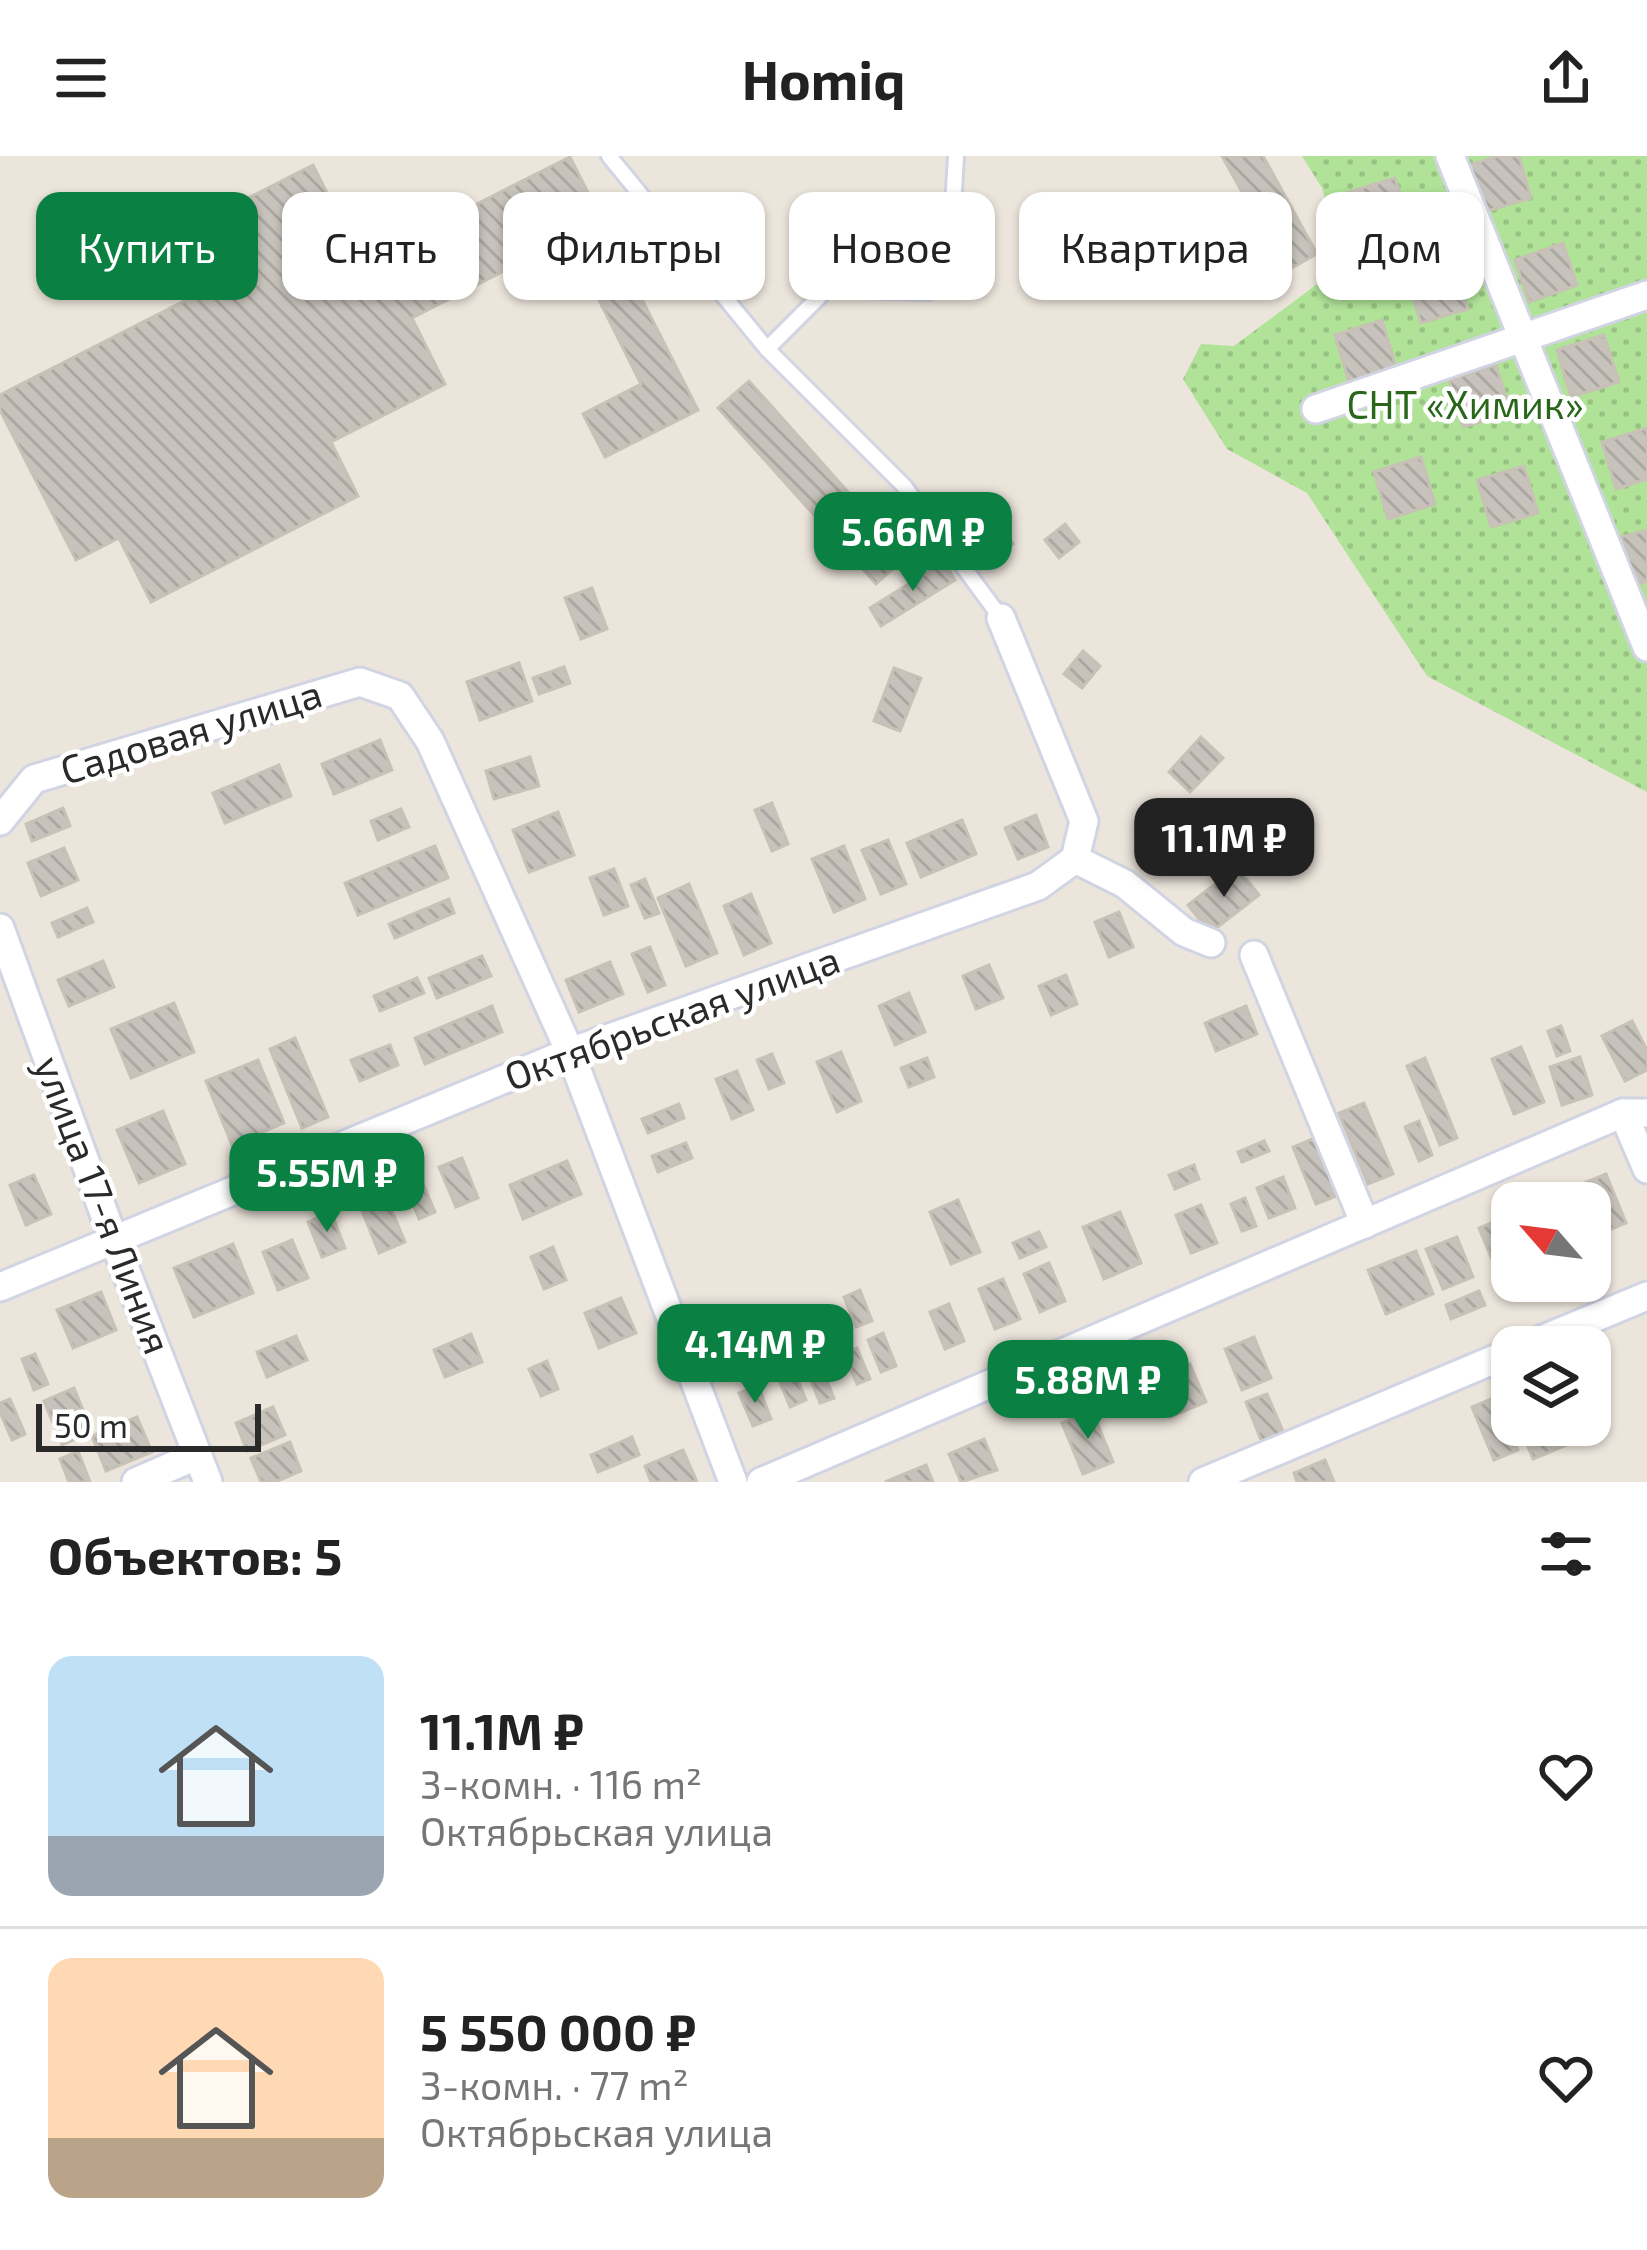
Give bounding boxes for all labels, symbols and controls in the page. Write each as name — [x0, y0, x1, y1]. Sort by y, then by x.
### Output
icon: menu — [48, 45, 114, 111]
icon: share — [1533, 45, 1599, 111]
text: Homiq — [742, 46, 905, 111]
chip: Купить — [36, 192, 258, 300]
chip: Снять — [282, 192, 479, 300]
chip: Фильтры — [503, 192, 765, 300]
chip: Новое — [789, 192, 995, 300]
chip: Квартира — [1019, 192, 1292, 300]
chip: Дом — [1316, 192, 1484, 300]
park label: СНТ «Химик» — [1346, 380, 1584, 427]
pin: 5.66M ₽ — [802, 492, 1024, 594]
text: 5.66M ₽ — [841, 507, 985, 554]
street label: Садовая улица — [54, 669, 327, 794]
pin: 11.1M ₽ — [1113, 798, 1335, 900]
text: 11.1M ₽ — [1161, 813, 1287, 860]
street label: Октябрьская улица — [498, 934, 846, 1100]
street label: улица 17-я Линия — [25, 1049, 183, 1360]
pin: 5.55M ₽ — [216, 1133, 438, 1235]
text: 5.55M ₽ — [256, 1148, 398, 1195]
north arrow — [1491, 1182, 1611, 1302]
map controls — [1491, 1182, 1611, 1446]
pin: 4.14M ₽ — [644, 1304, 866, 1406]
text: 4.14M ₽ — [684, 1319, 826, 1366]
button: layers — [1491, 1326, 1611, 1446]
pin: 5.88M ₽ — [977, 1340, 1199, 1442]
text: 5.88M ₽ — [1015, 1355, 1161, 1402]
scale bar — [36, 1398, 261, 1451]
text: 50 m — [54, 1405, 128, 1445]
icon: filters — [1533, 1521, 1599, 1587]
text: Объектов: 5 — [48, 1524, 342, 1585]
text: 11.1M ₽ — [420, 1699, 584, 1760]
icon: home — [144, 1704, 288, 1848]
icon: heart — [1533, 1743, 1599, 1809]
text: 3-комн. · 116 m² — [420, 1760, 702, 1807]
text: Октябрьская улица — [420, 1807, 773, 1854]
text: 5 550 000 ₽ — [420, 2000, 696, 2061]
icon: home — [144, 2006, 288, 2150]
icon: heart — [1533, 2045, 1599, 2111]
text: 3-комн. · 77 m² — [420, 2061, 689, 2108]
text: Октябрьская улица — [420, 2108, 773, 2155]

